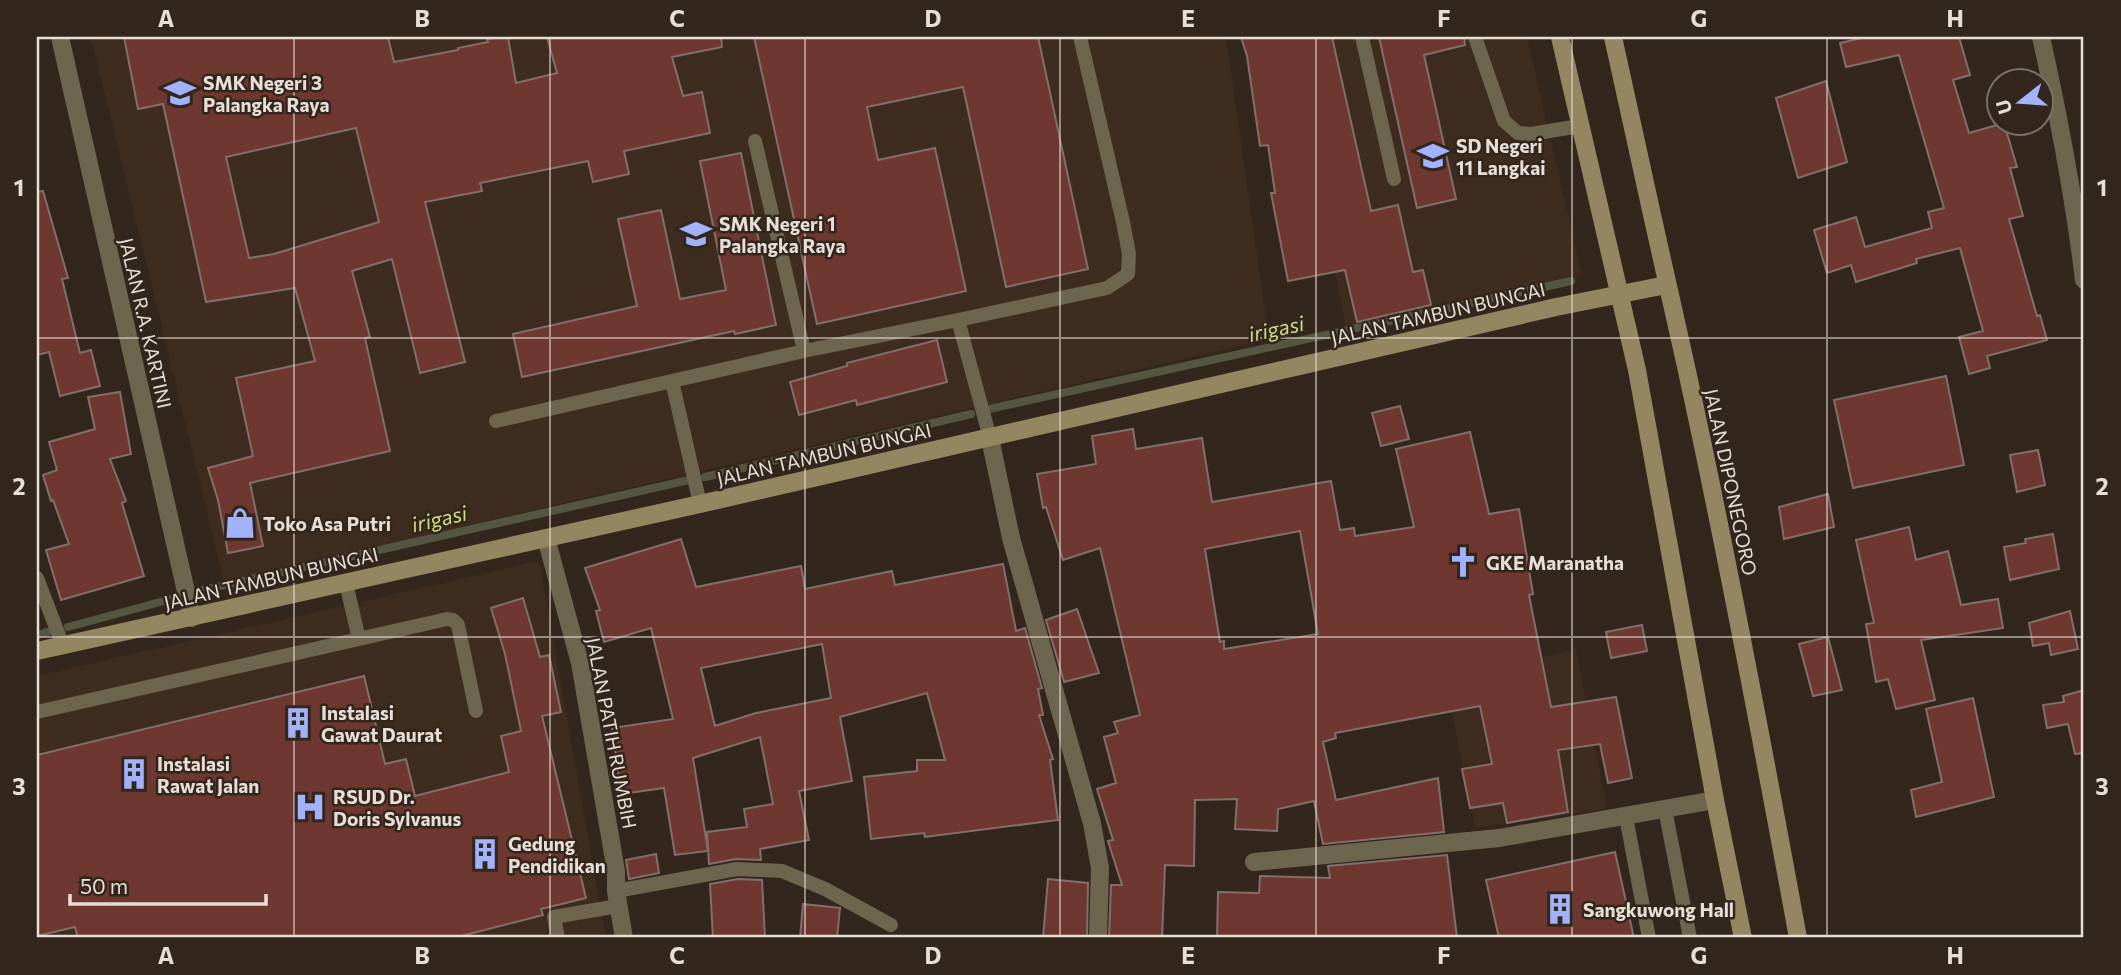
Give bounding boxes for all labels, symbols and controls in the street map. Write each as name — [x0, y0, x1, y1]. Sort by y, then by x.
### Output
text: A — [158, 4, 175, 32]
text: B — [414, 4, 430, 32]
text: C — [669, 4, 685, 32]
text: D — [925, 4, 942, 32]
text: E — [1181, 4, 1195, 32]
text: F — [1437, 4, 1451, 32]
text: G — [1691, 4, 1707, 32]
text: H — [1946, 4, 1964, 32]
north arrow — [1984, 66, 2054, 136]
place label: SMK Negeri 3 Palangka Raya — [203, 71, 330, 116]
school or university icon: SMK Negeri 3 Palangka Raya — [163, 76, 197, 110]
text: U — [1990, 97, 2016, 117]
place label: SD Negeri 11 Langkai — [1456, 134, 1546, 179]
school or university icon: SD Negeri 11 Langkai — [1416, 139, 1450, 173]
text: 1 — [14, 173, 24, 201]
text: 1 — [2097, 173, 2107, 201]
place label: SMK Negeri 1 Palangka Raya — [719, 212, 846, 257]
school or university icon: SMK Negeri 1 Palangka Raya — [679, 217, 713, 251]
street label: JALAN R.A. KARTINI — [115, 235, 177, 411]
street label: JALAN TAMBUN BUNGAI — [1329, 277, 1547, 349]
water label: irigasi — [1246, 310, 1307, 346]
street label: JALAN DIPONEGORO — [1700, 387, 1762, 577]
street label: JALAN TAMBUN BUNGAI — [715, 418, 933, 490]
text: 2 — [12, 472, 26, 500]
text: 2 — [2095, 472, 2109, 500]
water label: irigasi — [409, 499, 470, 537]
shop icon: Toko Asa Putri — [223, 506, 257, 540]
place label: Toko Asa Putri — [263, 512, 391, 535]
street label: JALAN TAMBUN BUNGAI — [162, 542, 380, 614]
church icon: GKE Maranatha — [1446, 545, 1480, 579]
place label: GKE Maranatha — [1486, 551, 1624, 574]
street label: JALAN PATIH RUMBIH — [582, 635, 642, 831]
place label: Instalasi Gawat Daurat — [321, 701, 442, 746]
building icon: Instalasi Gawat Daurat — [281, 706, 315, 740]
place label: Instalasi Rawat Jalan — [157, 752, 259, 797]
building icon: Instalasi Rawat Jalan — [117, 757, 151, 791]
text: 3 — [12, 772, 26, 800]
text: 3 — [2095, 772, 2109, 800]
place label: RSUD Dr. Doris Sylvanus — [333, 785, 461, 830]
hospital icon: RSUD Dr. Doris Sylvanus — [293, 790, 327, 824]
place label: Gedung Pendidikan — [508, 832, 606, 877]
building icon: Gedung Pendidikan — [468, 837, 502, 871]
scale bar — [70, 863, 266, 907]
text: 50 m — [80, 873, 128, 898]
building icon: Sangkuwong Hall — [1543, 892, 1577, 926]
place label: Sangkuwong Hall — [1583, 898, 1734, 921]
text: A — [158, 941, 175, 969]
text: B — [414, 941, 430, 969]
text: C — [669, 941, 685, 969]
text: D — [925, 941, 942, 969]
text: E — [1181, 941, 1195, 969]
text: F — [1437, 941, 1451, 969]
text: G — [1691, 941, 1707, 969]
text: H — [1946, 941, 1964, 969]

